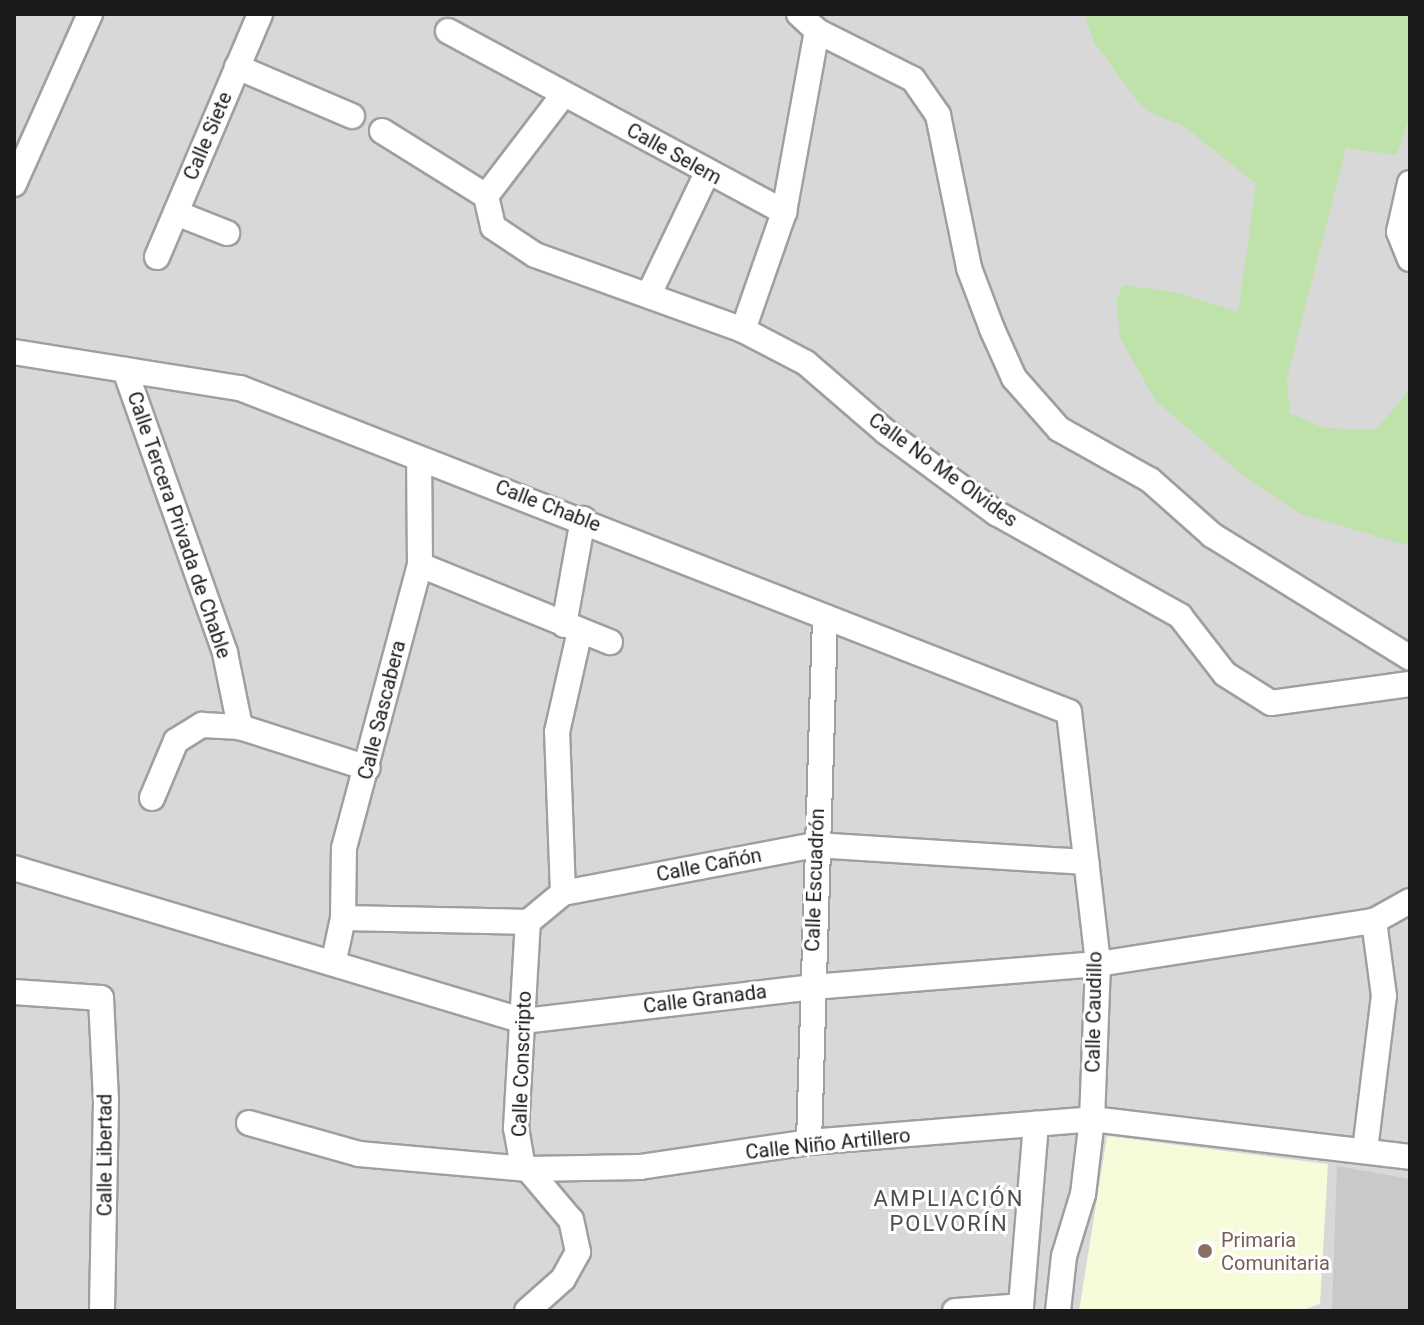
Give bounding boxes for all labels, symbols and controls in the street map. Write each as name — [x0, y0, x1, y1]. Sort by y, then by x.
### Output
street label: Calle Siete — [179, 88, 237, 184]
street label: Calle Selem — [622, 118, 726, 190]
street label: Calle Tercera Privada de Chable — [122, 388, 236, 662]
street label: Calle No Me Olvides — [864, 408, 1022, 532]
street label: Calle Chable — [492, 475, 604, 537]
street label: Calle Sascabera — [353, 638, 411, 782]
street label: Calle Escuadrón — [801, 808, 829, 952]
street label: Calle Cañón — [654, 843, 764, 887]
street label: Calle Caudillo — [1081, 951, 1107, 1073]
street label: Calle Granada — [642, 980, 768, 1018]
street label: Calle Conscripto — [507, 991, 537, 1137]
street label: Calle Libertad — [93, 1094, 117, 1216]
street label: Calle Niño Artillero — [744, 1123, 912, 1165]
district label: AMPLIACIÓN POLVORÍN — [874, 1185, 1024, 1236]
place label: Primaria Comunitaria — [1221, 1228, 1330, 1275]
marker: Primaria Comunitaria — [1196, 1242, 1214, 1260]

